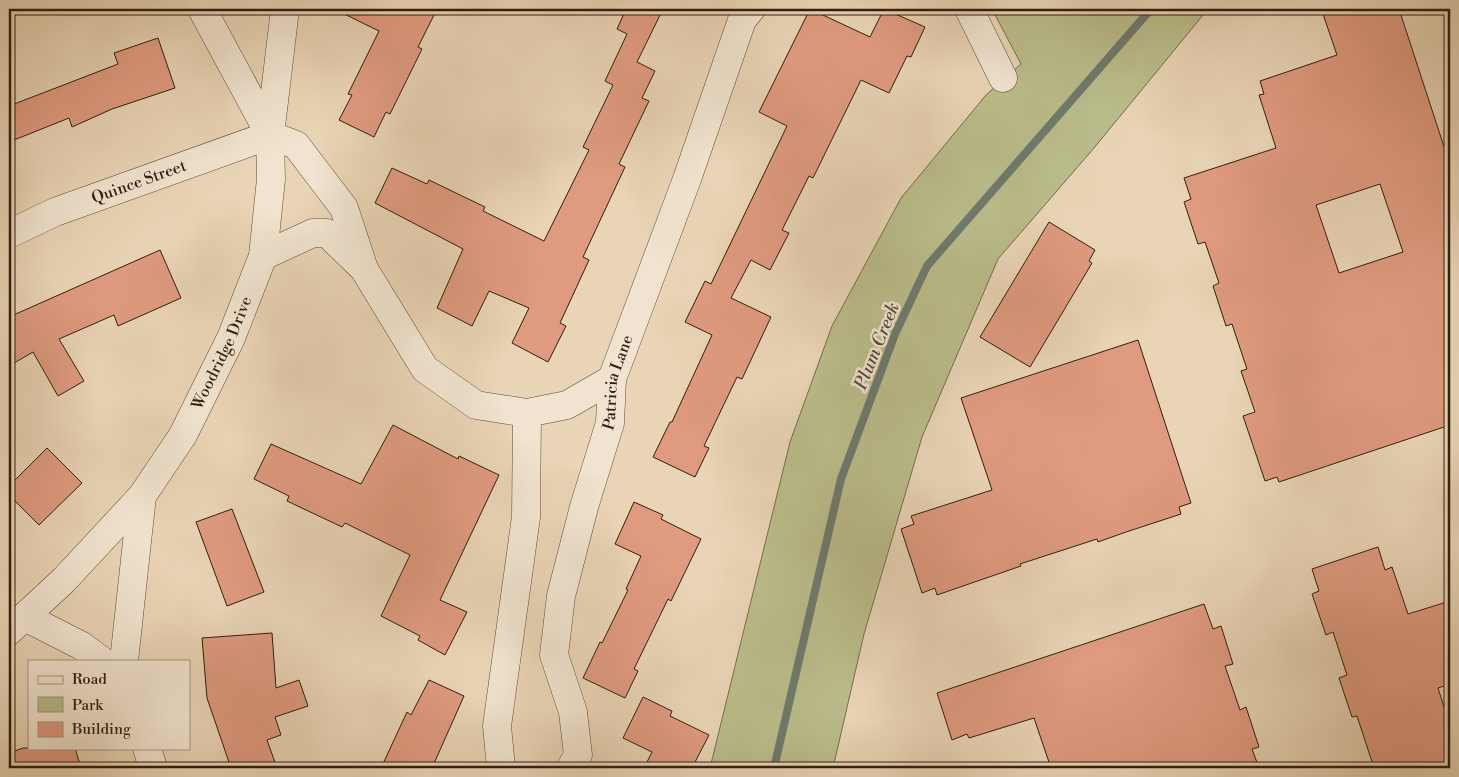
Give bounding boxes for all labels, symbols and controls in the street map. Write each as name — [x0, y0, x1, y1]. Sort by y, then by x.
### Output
street label: Quince Street — [89, 156, 189, 208]
street label: Woodridge Drive — [187, 294, 256, 414]
water label: Plum Creek — [849, 299, 905, 394]
street label: Patricia Lane — [598, 332, 638, 433]
legend — [28, 660, 190, 750]
text: Road — [72, 670, 107, 689]
text: Park — [72, 696, 104, 715]
text: Building — [71, 720, 131, 739]

